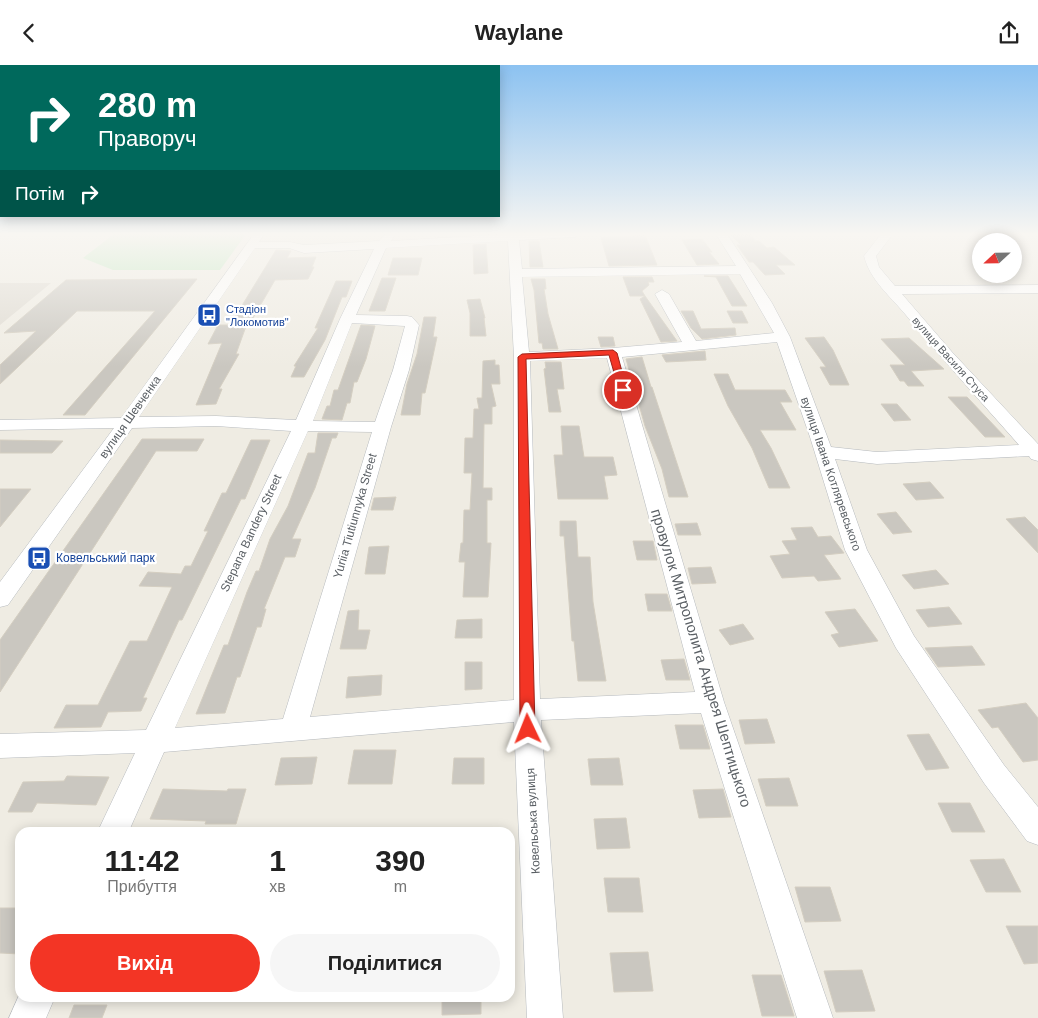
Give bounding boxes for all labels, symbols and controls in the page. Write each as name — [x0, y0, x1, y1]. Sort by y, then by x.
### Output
icon: back — [15, 19, 43, 47]
icon: share — [995, 19, 1023, 47]
text: Waylane — [475, 20, 563, 45]
icon: right — [15, 85, 80, 150]
text: 280 m — [98, 85, 197, 124]
text: Праворуч — [98, 126, 196, 151]
icon: right — [75, 180, 103, 208]
text: Потім — [15, 183, 65, 204]
north arrow — [972, 233, 1022, 283]
map controls — [972, 233, 1022, 283]
bus stop icon: Стадіон "Локомотив" — [196, 302, 222, 328]
place label: Стадіон "Локомотив" — [226, 303, 289, 328]
street label: вулиця Василя Стуса — [910, 314, 993, 404]
pin — [602, 369, 644, 411]
street label: вулиця Шевченка — [96, 373, 164, 461]
icon: arrive — [609, 376, 637, 404]
street label: вулиця Івана Котляревського — [798, 395, 864, 553]
street label: Yuriia Tiutiunnyka Street — [330, 451, 380, 580]
street label: Stepana Bandery Street — [218, 471, 285, 594]
street label: провулок Митрополита Андрея Шептицького — [648, 507, 755, 809]
bus stop icon: Ковельський парк — [26, 545, 52, 571]
place label: Ковельський парк — [56, 551, 156, 565]
position arrow — [501, 702, 553, 754]
street label: Ковельська вулиця — [523, 768, 543, 874]
text: 11:42 — [105, 844, 180, 877]
text: 1 — [269, 844, 286, 877]
text: 390 — [375, 844, 425, 877]
text: Прибуття — [107, 878, 177, 895]
text: хв — [269, 878, 286, 895]
text: m — [394, 878, 407, 895]
button: Вихід — [30, 934, 260, 992]
button: Поділитися — [270, 934, 500, 992]

